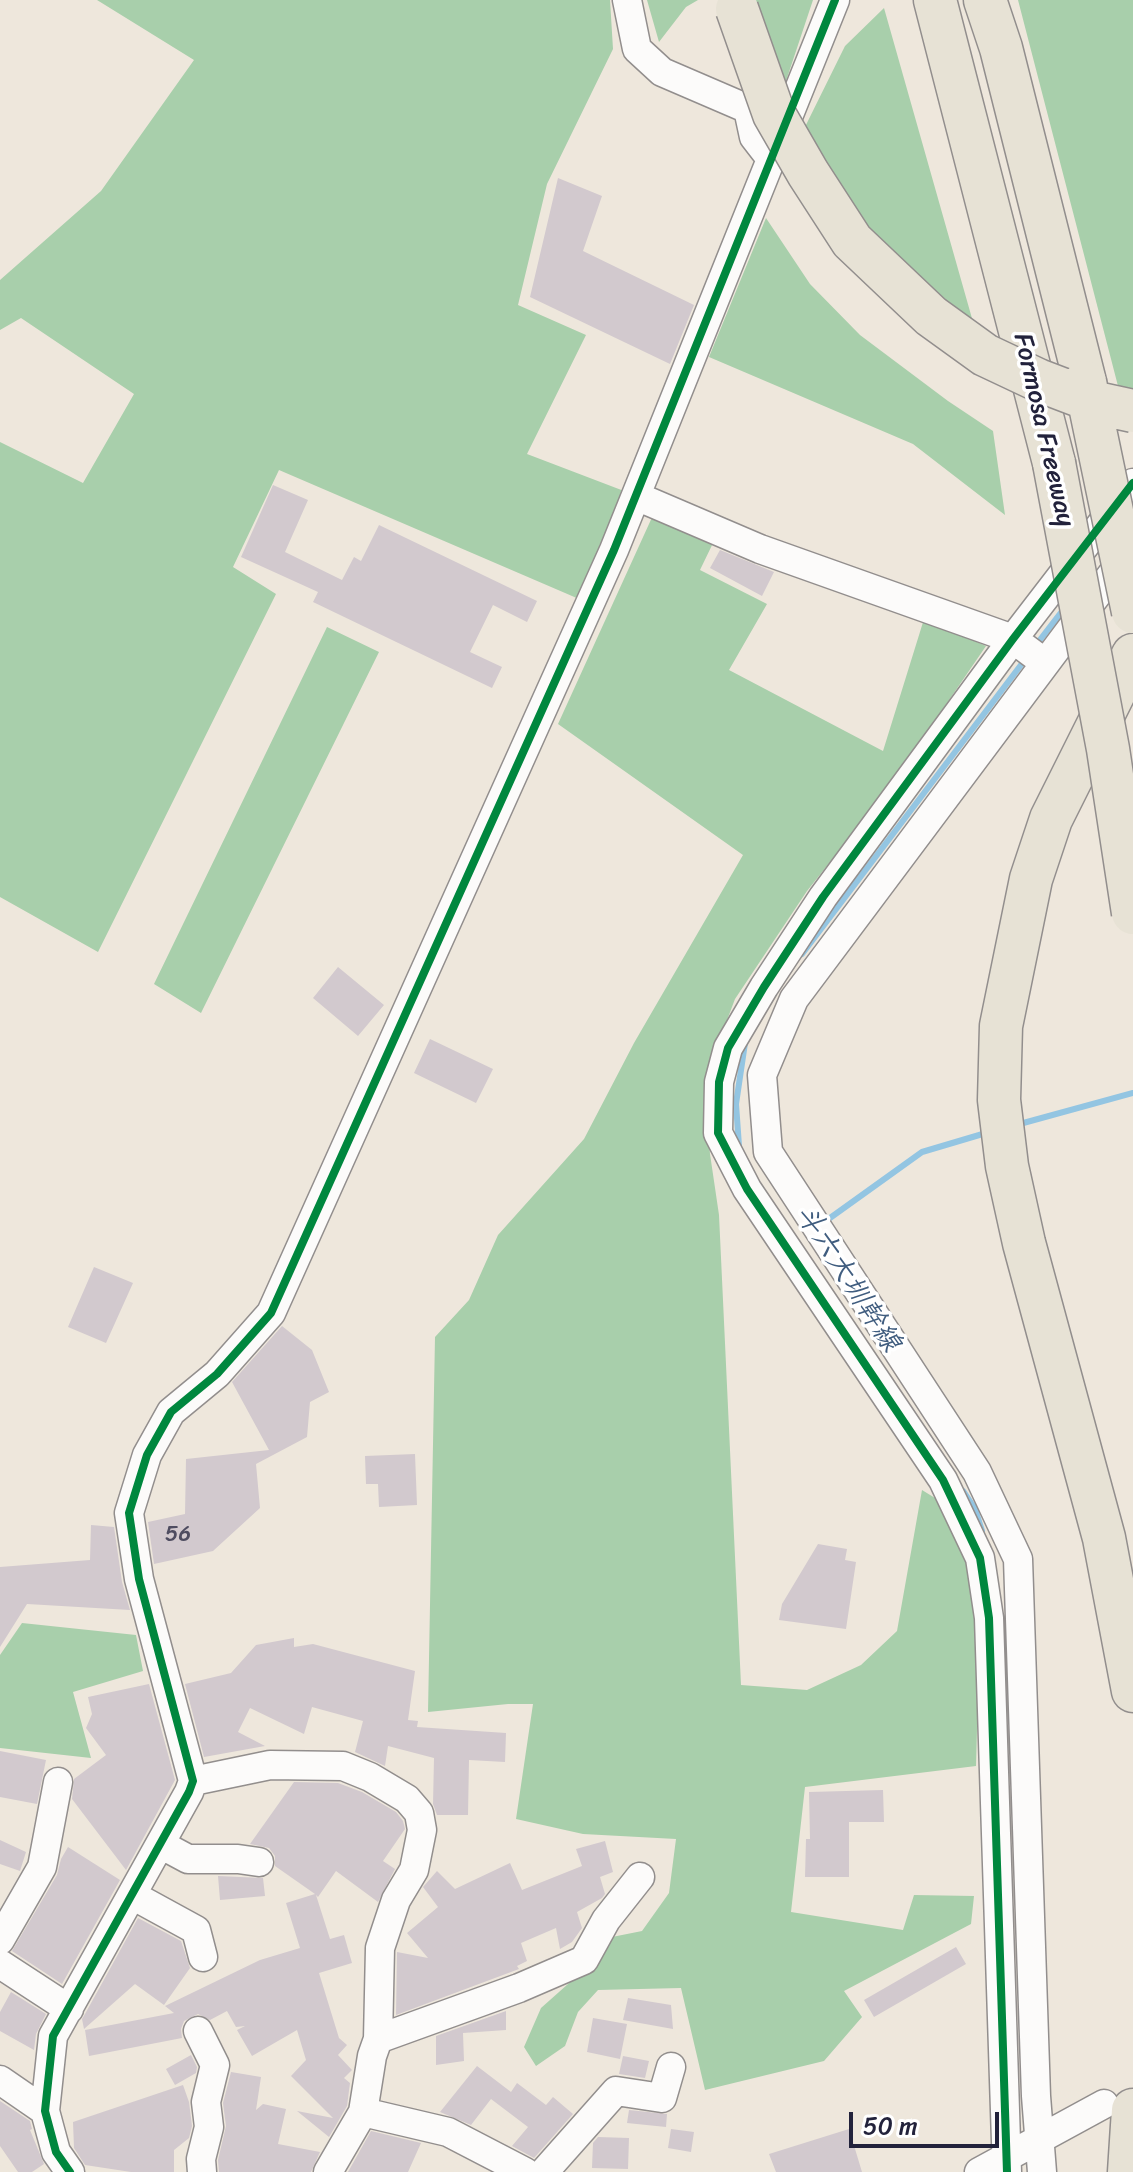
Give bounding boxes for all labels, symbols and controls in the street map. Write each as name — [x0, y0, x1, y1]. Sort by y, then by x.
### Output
street label: Formosa Freeway — [1006, 330, 1080, 530]
water label: 斗六大圳幹線 — [787, 1199, 907, 1359]
house number: 56 — [165, 1522, 191, 1548]
scale bar — [853, 2096, 1003, 2146]
text: 50 m — [863, 2105, 918, 2147]

